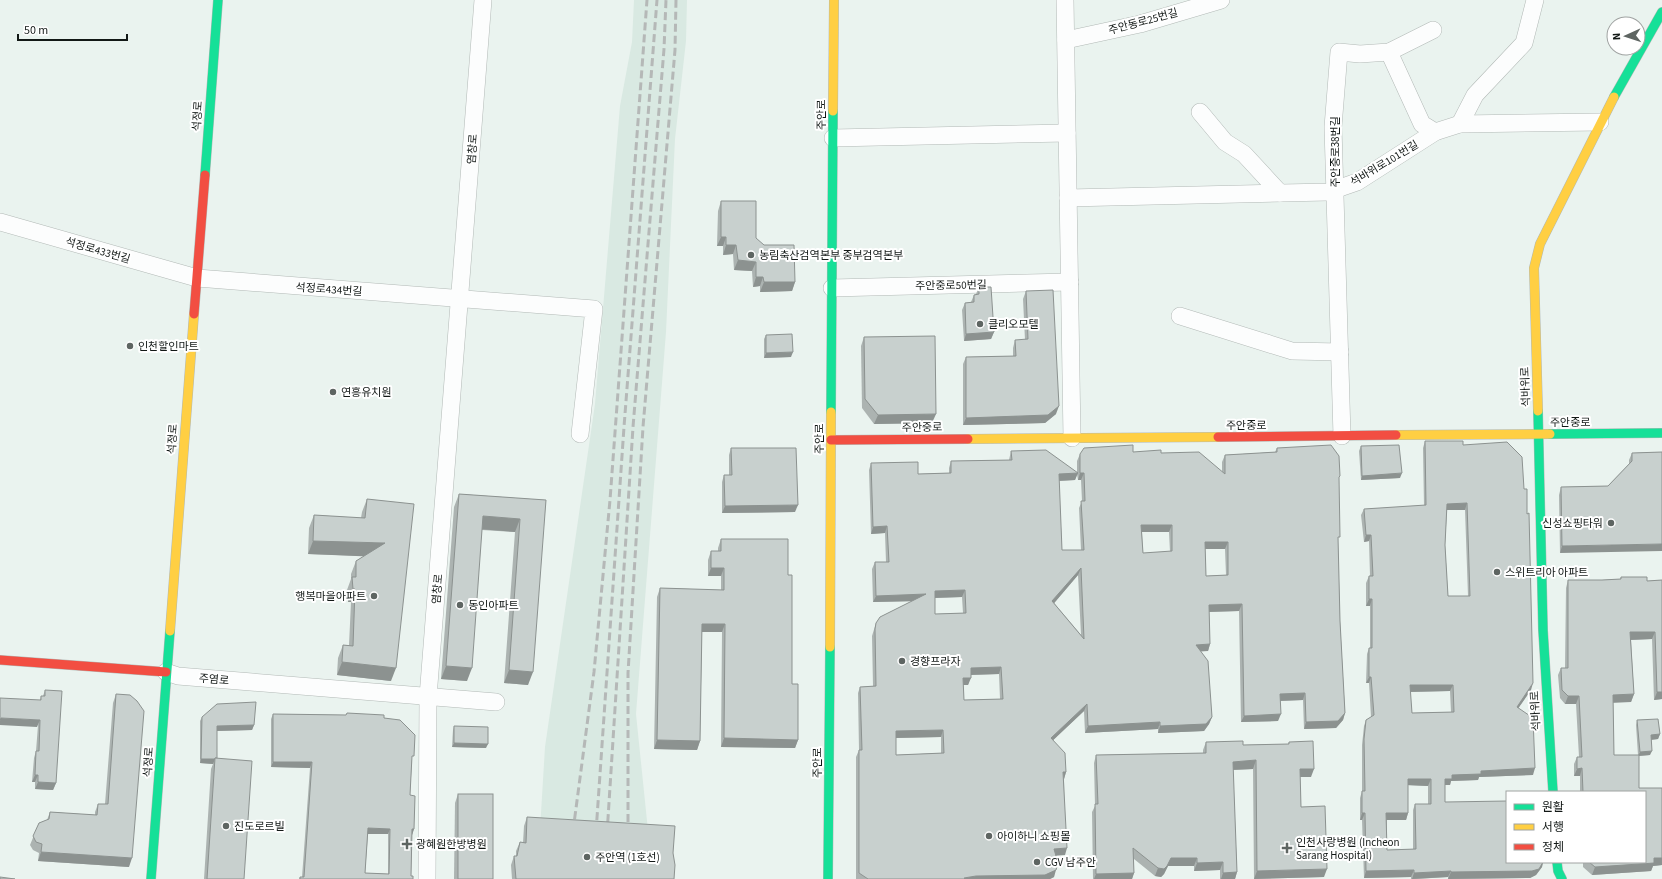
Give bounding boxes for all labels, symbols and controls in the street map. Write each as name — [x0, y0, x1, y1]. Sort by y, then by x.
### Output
street label: 주안동로25번길 — [1107, 5, 1180, 38]
scale bar — [18, 16, 127, 42]
north arrow — [1606, 16, 1646, 56]
text: 50 m — [24, 22, 48, 39]
text: N — [1609, 32, 1624, 41]
street label: 석정로 — [189, 100, 206, 132]
street label: 주안로 — [814, 100, 829, 130]
street label: 주안중로38번길 — [1328, 116, 1343, 188]
street label: 염창로 — [464, 133, 481, 165]
street label: 석바위로101번길 — [1347, 137, 1421, 190]
street label: 석정로433번길 — [64, 234, 132, 267]
place label: 농림축산검역본부 중부검역본부 — [759, 248, 903, 263]
marker: 농림축산검역본부 중부검역본부 — [746, 250, 756, 260]
street label: 주안중로50번길 — [915, 277, 987, 294]
street label: 석정로434번길 — [295, 280, 363, 299]
place label: 클리오모텔 — [988, 317, 1039, 332]
marker: 클리오모텔 — [975, 319, 985, 329]
place label: 인천할인마트 — [138, 339, 199, 354]
marker: 인천할인마트 — [125, 341, 135, 351]
street label: 석바위로 — [1517, 366, 1534, 407]
place label: 연흥유치원 — [341, 385, 392, 400]
marker: 연흥유치원 — [328, 387, 338, 397]
street label: 주안중로 — [1550, 415, 1590, 430]
street label: 주안중로 — [1226, 418, 1266, 433]
street label: 주안중로 — [902, 420, 942, 435]
street label: 석정로 — [164, 423, 181, 455]
street label: 주안로 — [812, 424, 827, 454]
place label: 신성쇼핑타워 — [1542, 516, 1603, 531]
marker: 신성쇼핑타워 — [1606, 518, 1616, 528]
place label: 스위트리아 아파트 — [1505, 565, 1588, 580]
marker: 스위트리아 아파트 — [1492, 567, 1502, 577]
street label: 염창로 — [429, 573, 446, 605]
place label: 행복마을아파트 — [295, 589, 366, 604]
marker: 행복마을아파트 — [369, 591, 379, 601]
place label: 동인아파트 — [468, 598, 519, 613]
marker: 동인아파트 — [455, 600, 465, 610]
place label: 경향프라자 — [910, 654, 961, 669]
marker: 경향프라자 — [897, 656, 907, 666]
street label: 주염로 — [198, 671, 230, 688]
street label: 석바위로 — [1527, 690, 1544, 732]
street label: 석정로 — [140, 746, 157, 778]
street label: 주안로 — [810, 748, 825, 778]
legend — [1506, 791, 1646, 863]
text: 원활 — [1542, 799, 1564, 816]
place label: 진도로르빌 — [234, 819, 285, 834]
text: 서행 — [1542, 819, 1564, 836]
marker: 진도로르빌 — [221, 821, 231, 831]
place label: 아이하니 쇼핑몰 — [997, 829, 1070, 844]
marker: 아이하니 쇼핑몰 — [984, 831, 994, 841]
place label: 인천사랑병원 (Incheon Sarang Hospital) — [1296, 835, 1400, 863]
place label: 광혜원한방병원 — [416, 837, 487, 852]
marker: 광혜원한방병원 — [401, 838, 413, 850]
text: 정체 — [1542, 839, 1564, 856]
marker: 인천사랑병원 (Incheon Sarang Hospital) — [1281, 842, 1293, 854]
place label: 주안역 (1호선) — [595, 850, 660, 865]
marker: 주안역 (1호선) — [582, 852, 592, 862]
place label: CGV 남주안 — [1045, 855, 1096, 870]
marker: CGV 남주안 — [1032, 857, 1042, 867]

